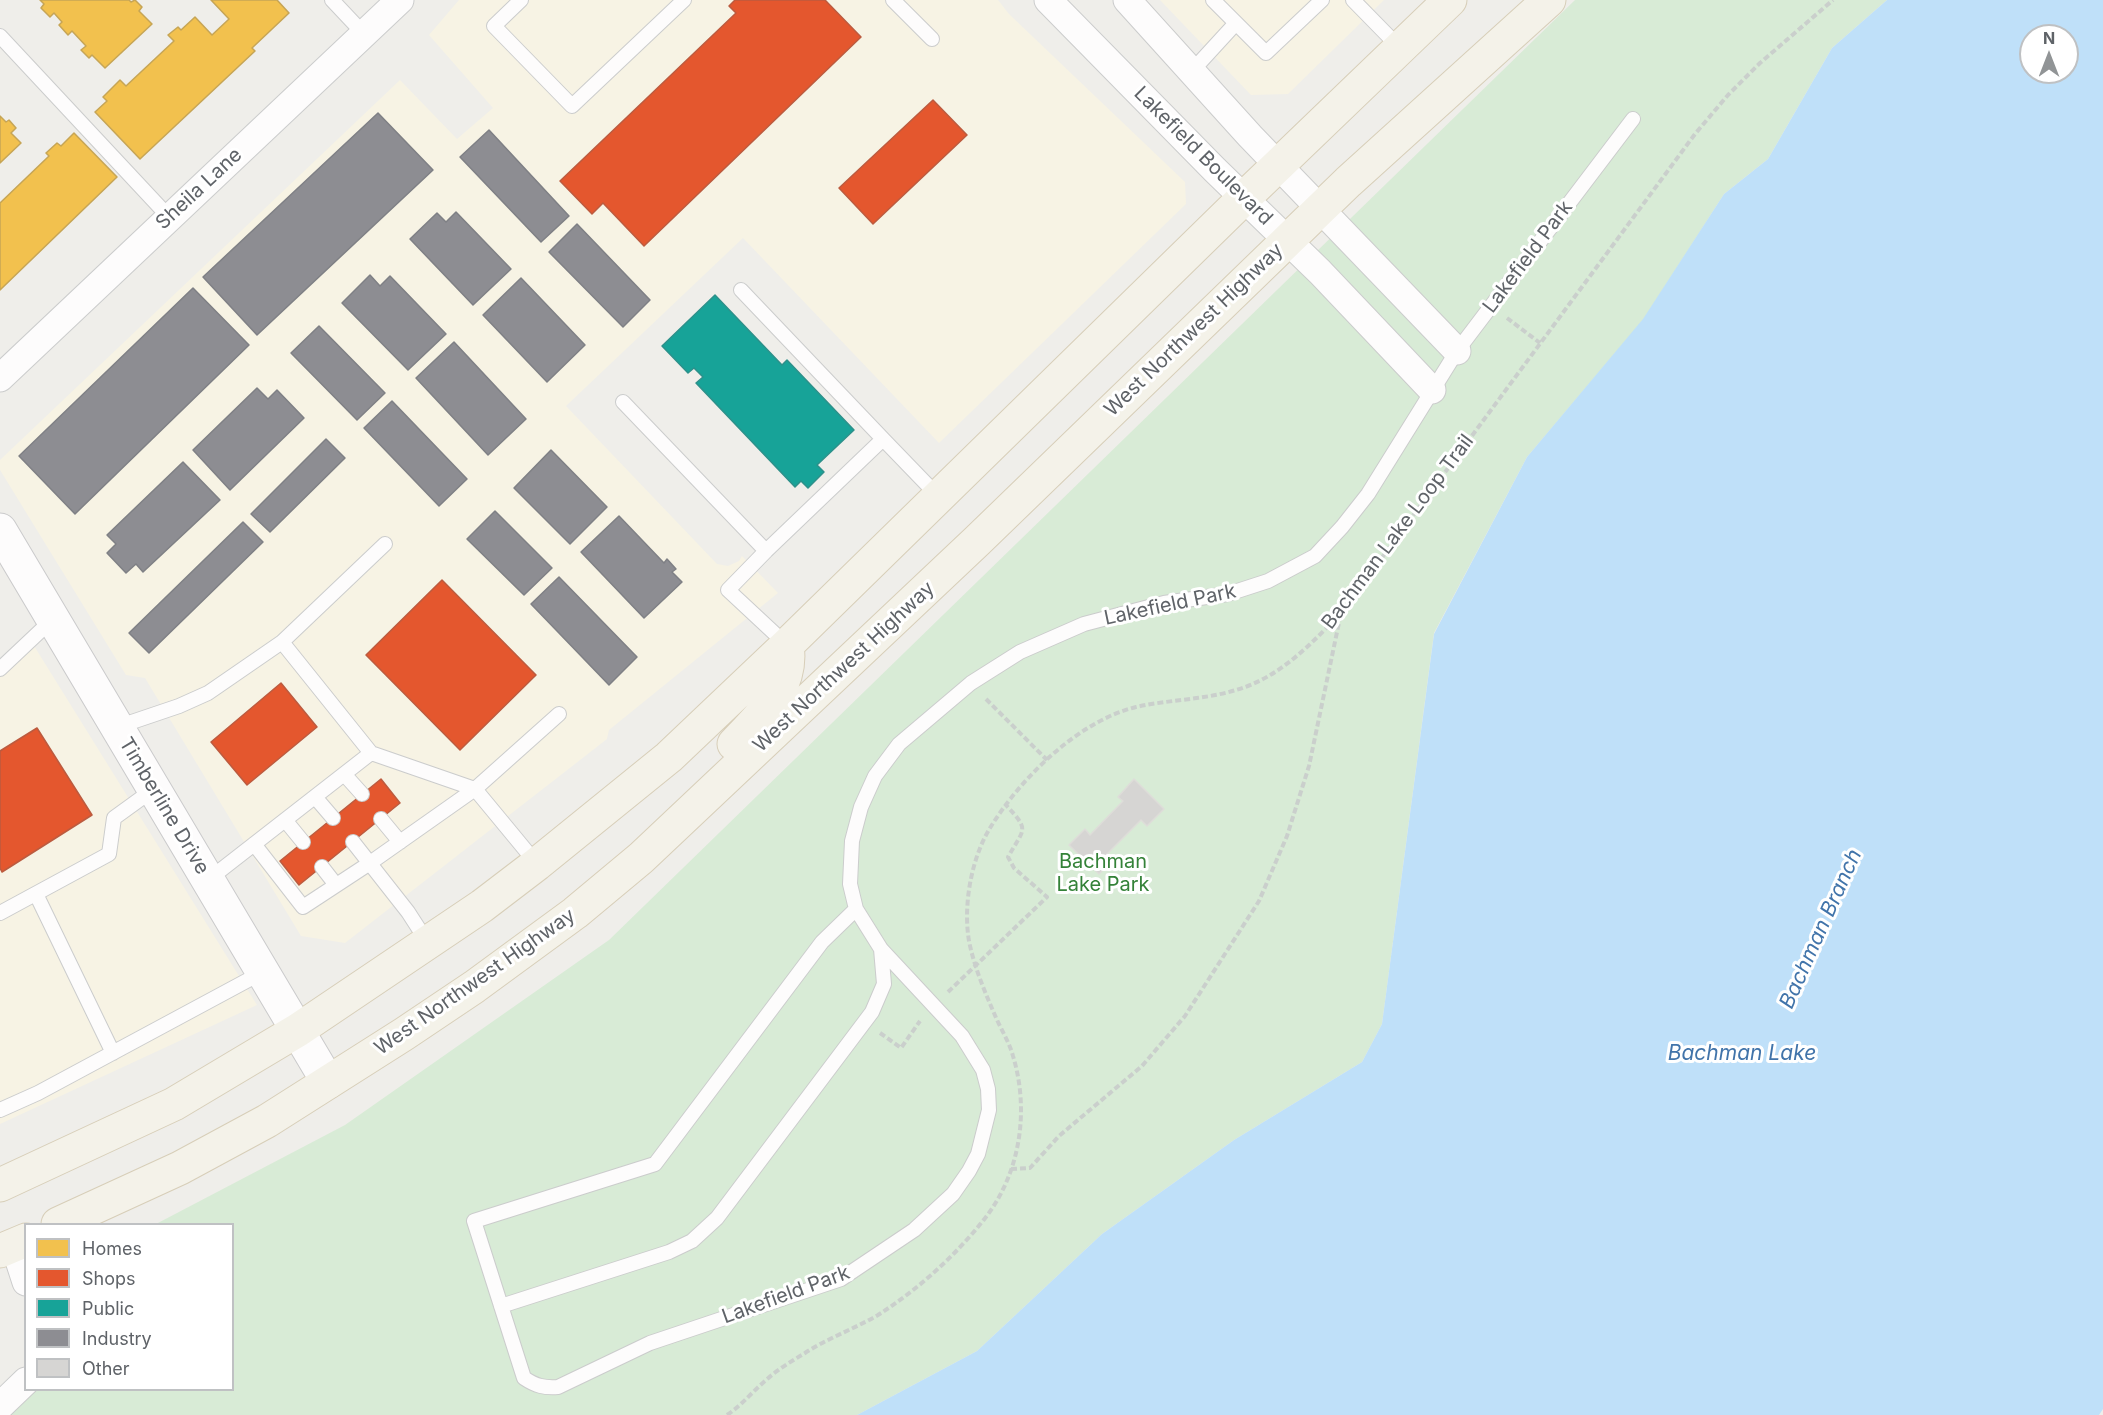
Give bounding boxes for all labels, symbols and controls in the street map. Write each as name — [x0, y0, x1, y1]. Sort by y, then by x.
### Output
north arrow — [2019, 24, 2079, 84]
text: N — [2043, 28, 2055, 48]
street label: Lakefield Boulevard — [1129, 82, 1277, 230]
street label: Sheila Lane — [151, 143, 247, 235]
street label: Lakefield Park — [1478, 196, 1578, 318]
street label: West Northwest Highway — [1100, 238, 1288, 422]
street label: Bachman Lake Loop Trail — [1317, 430, 1479, 634]
street label: West Northwest Highway — [748, 577, 940, 757]
street label: Lakefield Park — [1102, 579, 1238, 631]
street label: Timberline Drive — [114, 733, 214, 879]
water label: Bachman Branch — [1775, 845, 1867, 1013]
park label: Bachman Lake Park — [1056, 850, 1150, 897]
street label: West Northwest Highway — [370, 904, 580, 1060]
water label: Bachman Lake — [1668, 1041, 1816, 1067]
legend — [24, 1223, 234, 1391]
text: Homes — [82, 1238, 142, 1259]
street label: Lakefield Park — [719, 1261, 853, 1329]
text: Shops — [82, 1268, 136, 1289]
text: Public — [82, 1298, 134, 1319]
text: Industry — [82, 1328, 152, 1349]
text: Other — [82, 1358, 130, 1379]

